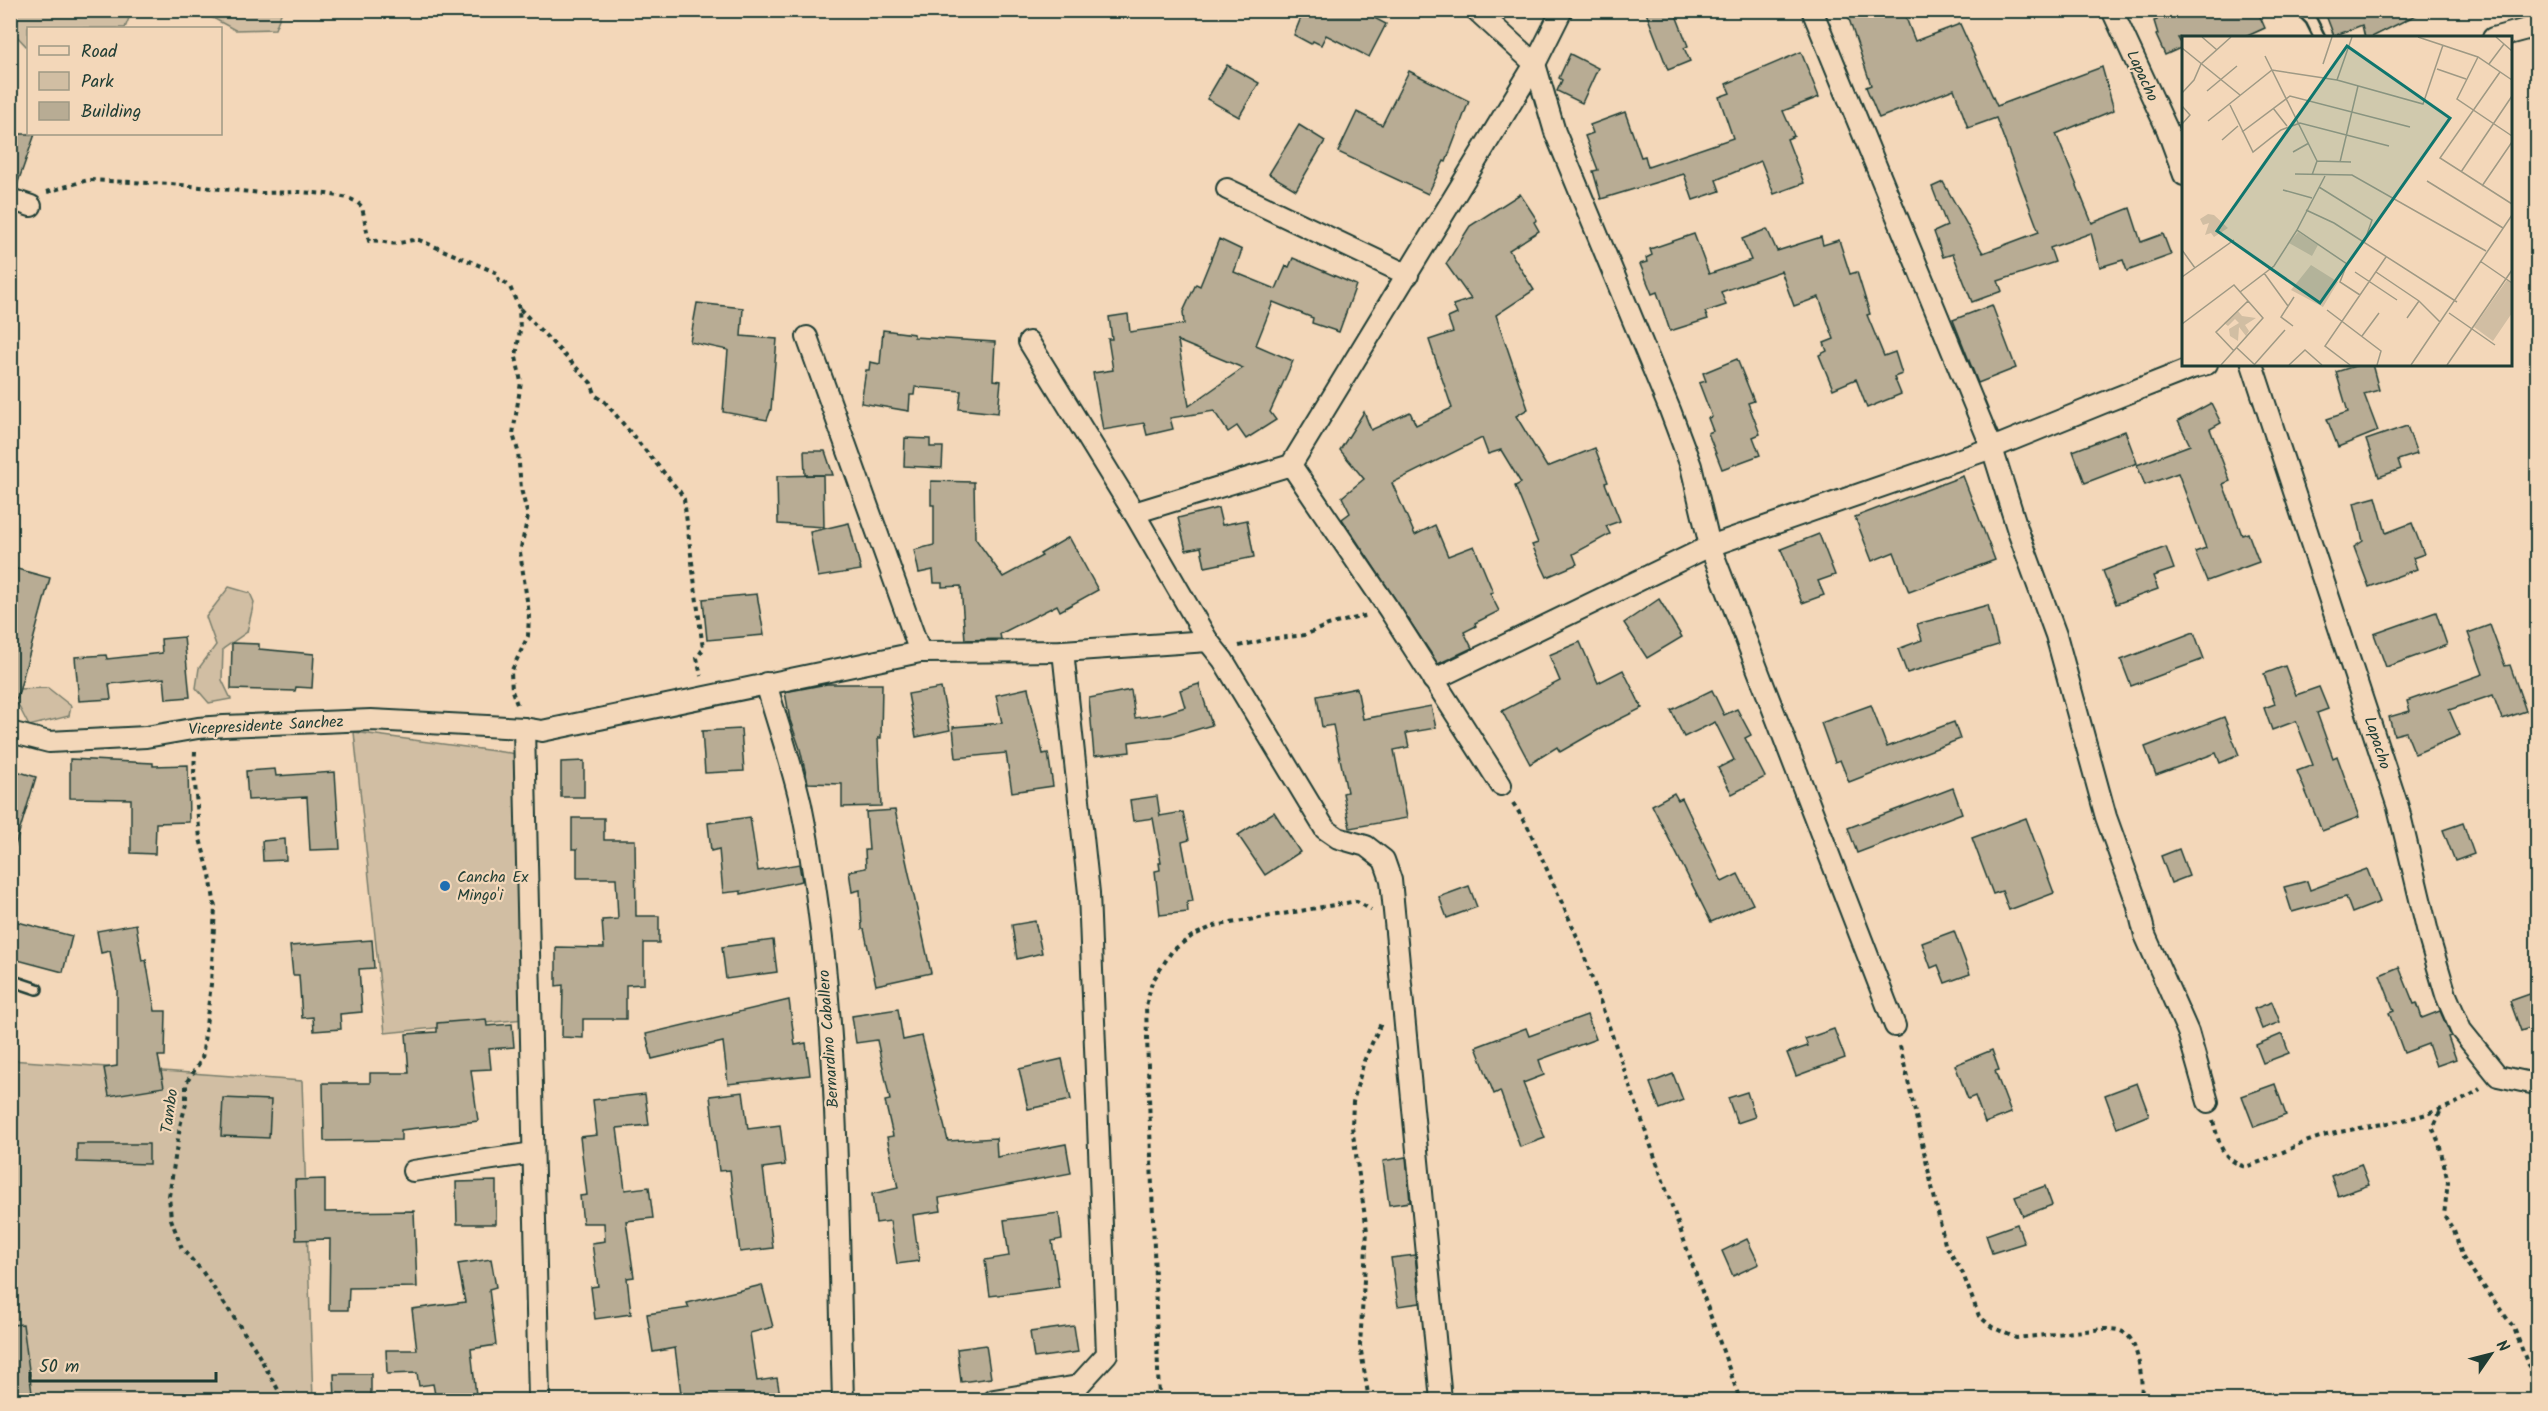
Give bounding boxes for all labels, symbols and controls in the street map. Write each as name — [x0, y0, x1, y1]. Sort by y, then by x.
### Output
legend — [27, 27, 222, 135]
inset map — [2182, 36, 2512, 366]
text: Road — [81, 38, 118, 67]
street label: Lapacho — [2119, 46, 2165, 106]
text: Park — [81, 68, 114, 97]
text: Building — [81, 98, 141, 127]
street label: Vicepresidente Sanchez — [188, 709, 344, 743]
street label: Lapacho — [2357, 713, 2397, 773]
place label: Cancha Ex Mingo'i — [457, 865, 530, 908]
marker: Cancha Ex Mingo'i — [438, 879, 452, 893]
street label: Bernardino Caballero — [812, 969, 846, 1109]
street label: Tambo — [155, 1087, 185, 1135]
north arrow — [2461, 1324, 2521, 1384]
text: N — [2489, 1335, 2515, 1358]
scale bar — [30, 1345, 216, 1383]
text: 50 m — [39, 1353, 79, 1382]

